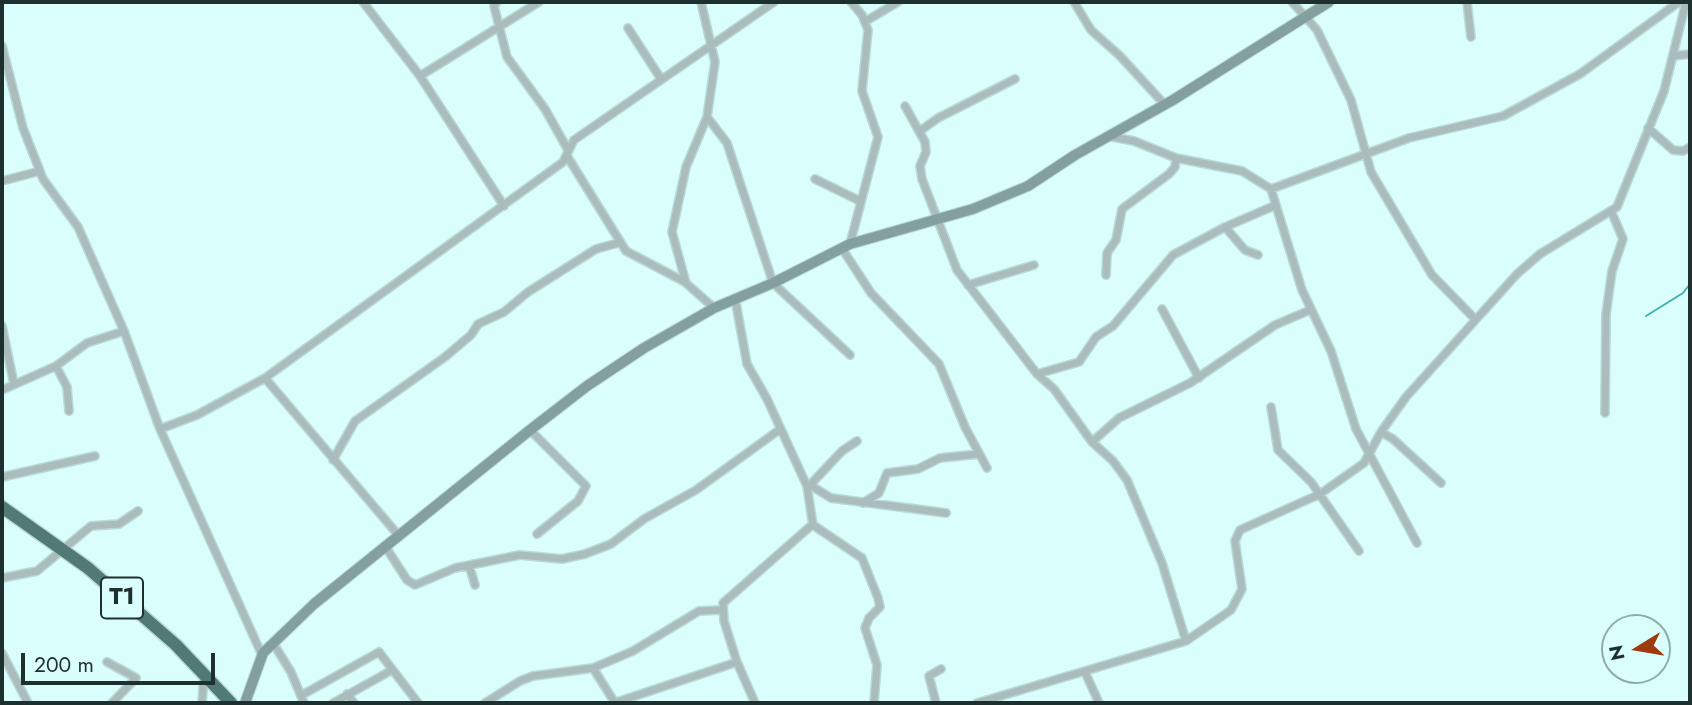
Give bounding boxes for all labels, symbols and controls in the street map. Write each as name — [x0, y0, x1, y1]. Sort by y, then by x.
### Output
road number: T1 — [101, 578, 143, 618]
north arrow — [1601, 614, 1671, 684]
scale bar — [24, 638, 219, 682]
text: N — [1602, 643, 1632, 663]
text: 200 m — [34, 650, 94, 680]

